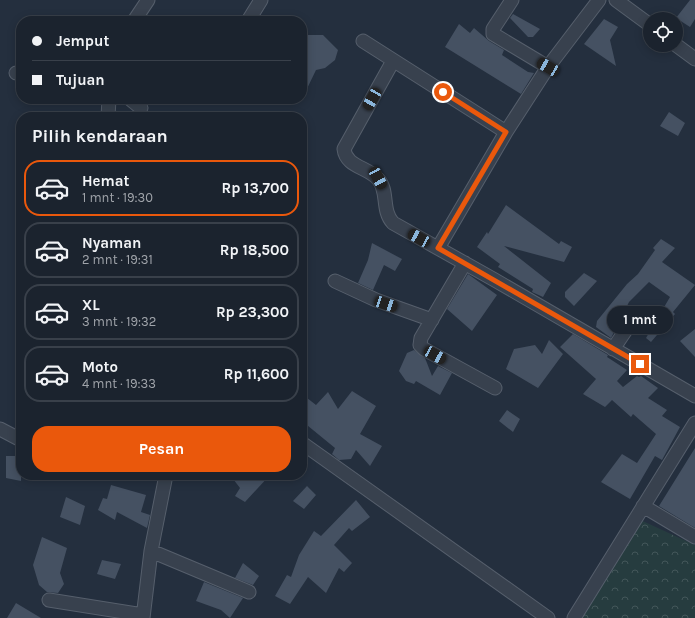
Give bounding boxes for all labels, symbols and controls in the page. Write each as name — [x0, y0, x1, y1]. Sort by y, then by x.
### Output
map controls — [643, 12, 683, 52]
button: locate — [643, 12, 683, 52]
text: Jemput — [56, 32, 109, 50]
car — [535, 56, 561, 78]
text: Tujuan — [56, 71, 105, 89]
route start — [434, 83, 452, 101]
car — [361, 86, 383, 112]
text: Pilih kendaraan — [32, 125, 168, 147]
car — [367, 165, 389, 191]
icon: car — [34, 170, 70, 206]
text: Hemat — [82, 172, 129, 190]
text: Rp 13,700 — [221, 179, 289, 197]
text: 1 mnt · 19:30 — [82, 190, 153, 205]
car — [406, 227, 432, 249]
icon: car — [34, 232, 70, 268]
text: Nyaman — [82, 234, 141, 252]
text: Rp 18,500 — [220, 241, 289, 259]
text: 2 mnt · 19:31 — [82, 252, 153, 267]
icon: car — [34, 294, 70, 330]
car — [373, 295, 399, 313]
text: XL — [82, 296, 100, 314]
text: Rp 23,300 — [216, 303, 289, 321]
callout: 1 mnt — [607, 306, 673, 334]
text: 1 mnt — [623, 312, 657, 327]
text: 3 mnt · 19:32 — [82, 314, 156, 329]
car — [422, 344, 448, 366]
route end — [631, 355, 649, 373]
icon: car — [34, 356, 70, 392]
text: Moto — [82, 358, 118, 376]
text: Rp 11,600 — [224, 365, 289, 383]
text: 4 mnt · 19:33 — [82, 376, 156, 391]
button: Pesan — [32, 426, 291, 472]

